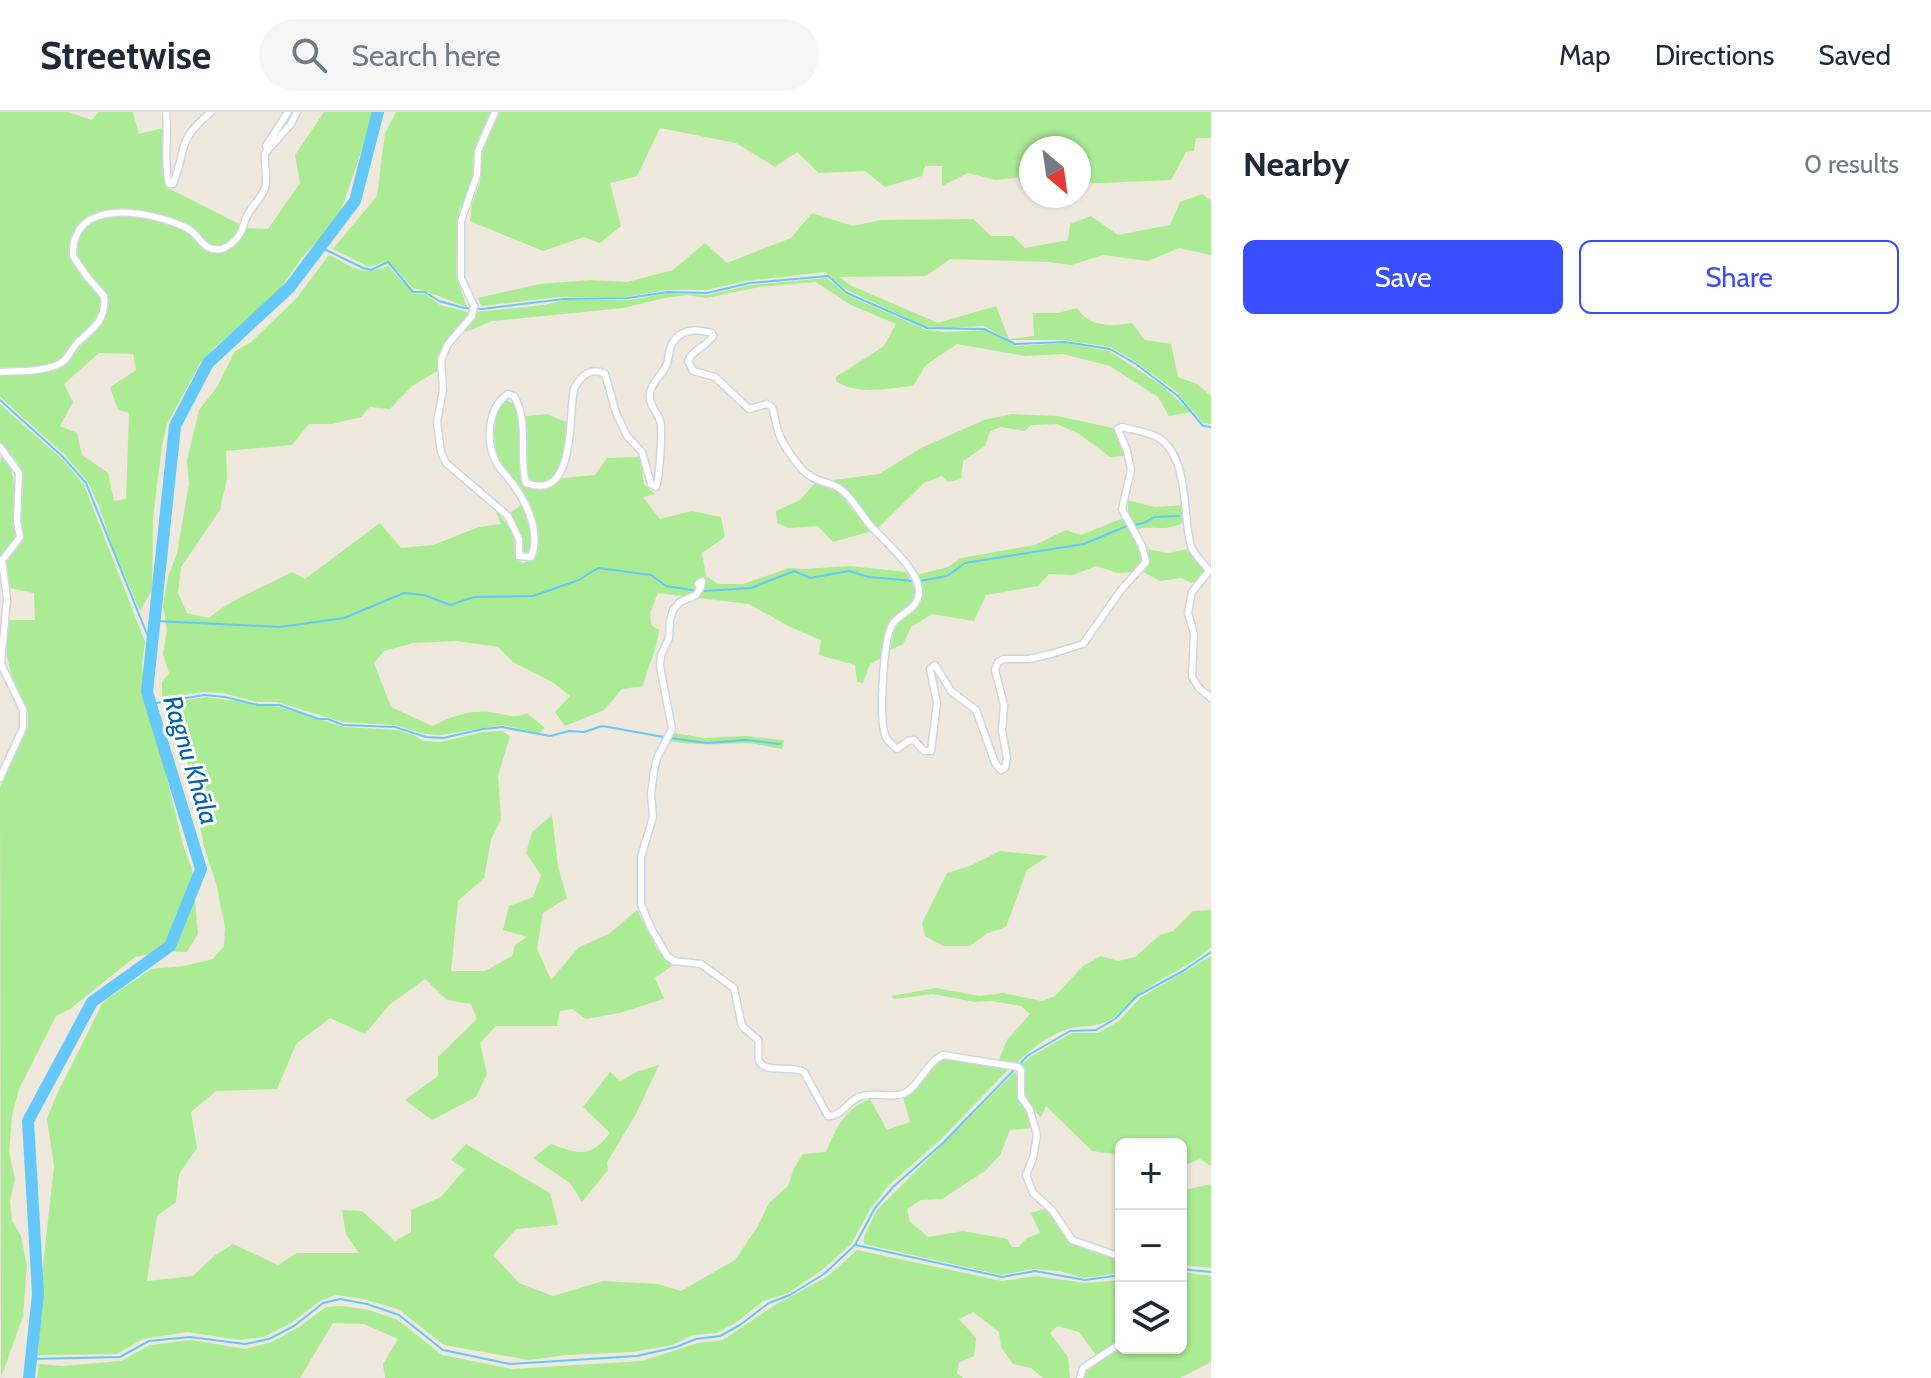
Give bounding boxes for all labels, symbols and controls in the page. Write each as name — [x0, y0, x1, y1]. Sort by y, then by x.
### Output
search box — [259, 19, 819, 91]
text: Streetwise — [40, 32, 211, 79]
icon: search — [287, 33, 331, 77]
text: Search here — [351, 37, 501, 74]
text: Map — [1559, 38, 1611, 72]
text: Directions — [1655, 38, 1774, 72]
text: Saved — [1818, 38, 1891, 72]
north arrow — [1019, 136, 1091, 208]
text: Nearby — [1243, 143, 1350, 185]
text: 0 results — [1804, 148, 1899, 180]
button: Save — [1243, 240, 1563, 314]
button: Share — [1579, 240, 1899, 314]
water label: Ragnu Khāla — [156, 691, 226, 829]
map controls — [1115, 1138, 1187, 1354]
button: + — [1115, 1138, 1187, 1210]
button: − — [1115, 1210, 1187, 1282]
button: layers — [1115, 1282, 1187, 1354]

